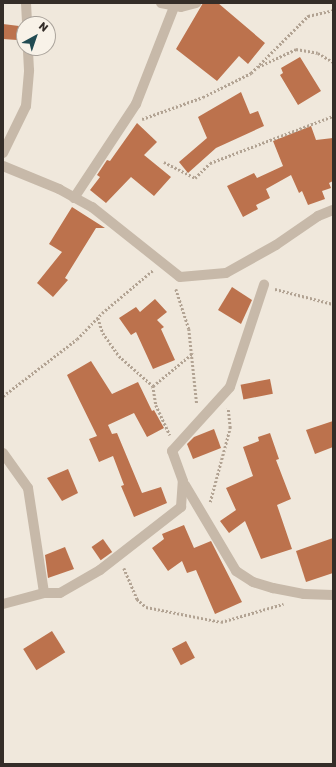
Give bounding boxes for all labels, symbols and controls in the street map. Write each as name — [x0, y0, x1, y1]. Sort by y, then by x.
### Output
north arrow — [16, 16, 56, 56]
text: N — [36, 20, 51, 35]

